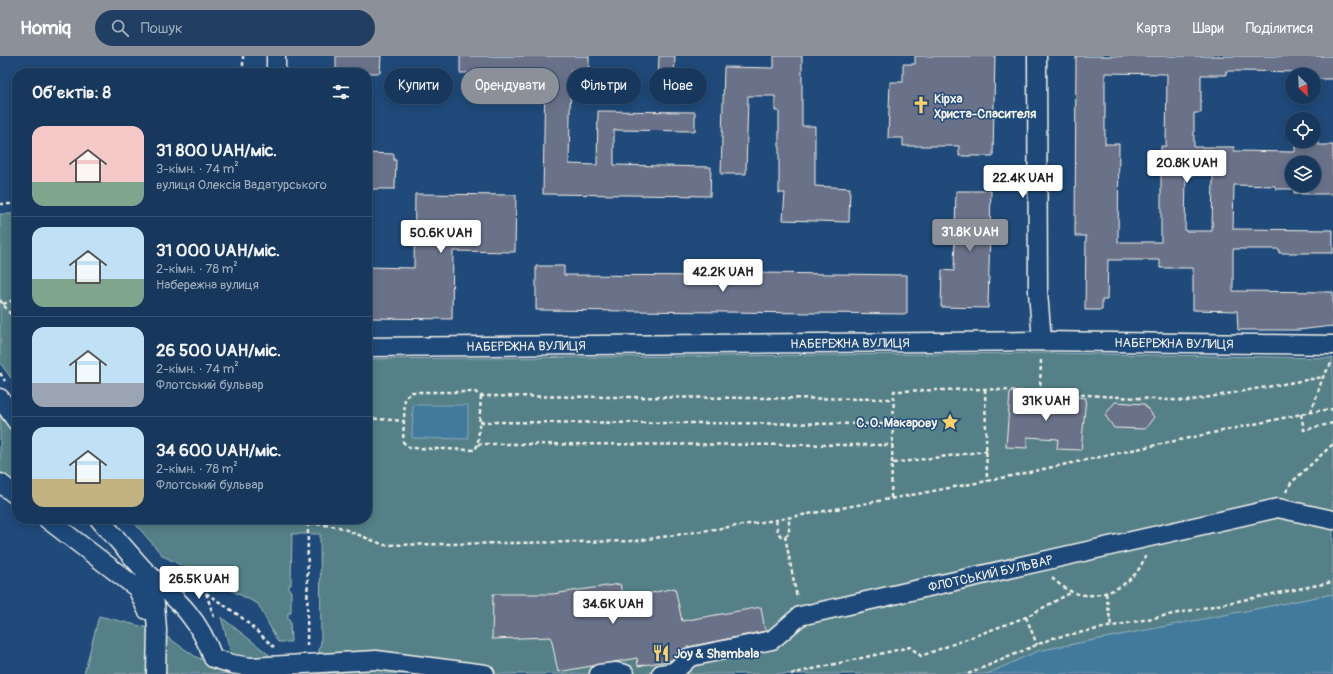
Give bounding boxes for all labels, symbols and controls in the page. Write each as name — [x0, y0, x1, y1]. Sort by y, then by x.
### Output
search box — [95, 10, 375, 46]
text: Homiq — [20, 16, 71, 40]
icon: search — [109, 17, 131, 39]
text: Пошук — [141, 19, 183, 38]
text: Карта — [1136, 20, 1171, 37]
text: Шари — [1193, 20, 1224, 37]
text: Поділитися — [1246, 20, 1313, 37]
chip: Купити — [384, 68, 453, 104]
chip: Орендувати — [461, 68, 559, 104]
chip: Фільтри — [567, 68, 641, 104]
chip: Нове — [649, 68, 707, 104]
north arrow — [1285, 68, 1321, 104]
map controls — [1285, 68, 1321, 192]
icon: filters — [330, 81, 352, 103]
text: Об’єктів: 8 — [32, 82, 111, 103]
place label: Кірха Христа-Спасителя — [934, 91, 1036, 122]
church icon: Кірха Христа-Спасителя — [911, 95, 931, 115]
button: locate — [1285, 112, 1321, 148]
text: 31 800 UAH/міс. — [156, 140, 277, 161]
icon: home — [64, 142, 112, 190]
pin: 20.8K UAH — [1141, 150, 1233, 184]
text: 20.8K UAH — [1156, 155, 1218, 171]
button: layers — [1285, 156, 1321, 192]
text: 3-кімн. · 74 m² — [156, 161, 239, 177]
pin: 22.4K UAH — [977, 165, 1069, 199]
text: 22.4K UAH — [993, 170, 1053, 186]
text: вулиця Олексія Вадатурського — [156, 177, 327, 193]
pin: 31.8K UAH — [924, 219, 1016, 253]
pin: 50.6K UAH — [395, 220, 487, 254]
text: 31.8K UAH — [941, 224, 999, 240]
text: 50.6K UAH — [410, 225, 472, 241]
text: 31 000 UAH/міс. — [156, 240, 280, 261]
icon: home — [64, 243, 112, 291]
pin: 42.2K UAH — [677, 259, 769, 293]
text: 2-кімн. · 78 m² — [156, 261, 238, 277]
text: 42.2K UAH — [693, 264, 753, 280]
text: Набережна вулиця — [156, 277, 259, 293]
street label: НАБЕРЕЖНА ВУЛИЦЯ — [790, 335, 910, 352]
street label: НАБЕРЕЖНА ВУЛИЦЯ — [1114, 335, 1234, 353]
street label: НАБЕРЕЖНА ВУЛИЦЯ — [466, 338, 586, 355]
text: 26 500 UAH/міс. — [156, 340, 281, 361]
icon: home — [64, 343, 112, 391]
text: 2-кімн. · 74 m² — [156, 361, 239, 377]
text: Флотський бульвар — [156, 377, 264, 393]
pin: 31K UAH — [1009, 388, 1083, 422]
text: 31K UAH — [1022, 393, 1070, 409]
place icon: С. О. Макарову — [940, 412, 960, 432]
place label: С. О. Макарову — [856, 415, 937, 431]
text: 34 600 UAH/міс. — [156, 440, 282, 461]
icon: home — [64, 443, 112, 491]
text: 2-кімн. · 78 m² — [156, 461, 238, 477]
text: Флотський бульвар — [156, 477, 264, 493]
street label: ФЛОТСЬКИЙ БУЛЬВАР — [927, 552, 1055, 596]
pin: 26.5K UAH — [153, 566, 245, 600]
text: 26.5K UAH — [169, 571, 229, 587]
pin: 34.6K UAH — [567, 591, 659, 625]
text: 34.6K UAH — [582, 596, 644, 612]
restaurant icon: Joy & Shambala — [651, 643, 671, 663]
place label: Joy & Shambala — [674, 646, 759, 662]

